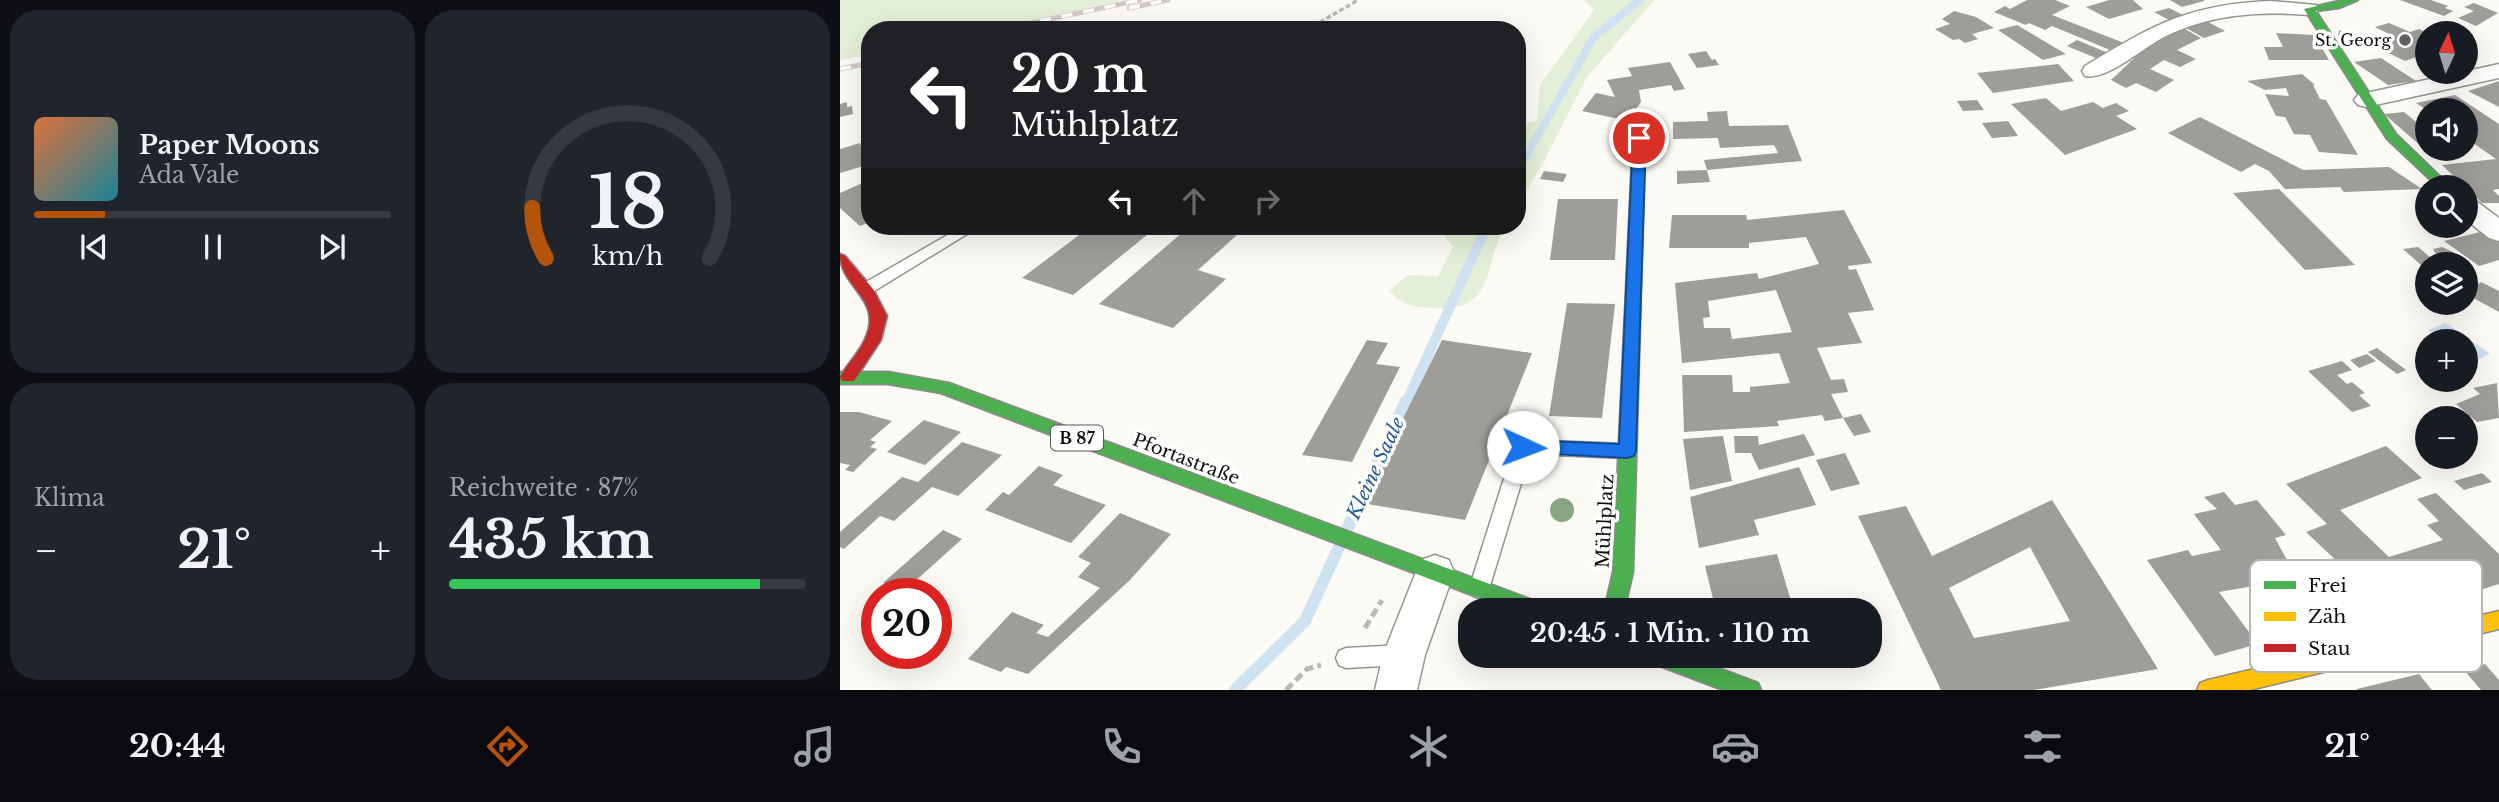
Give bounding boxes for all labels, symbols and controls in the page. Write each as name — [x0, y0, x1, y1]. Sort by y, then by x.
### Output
north arrow — [2415, 21, 2478, 84]
map controls — [2415, 21, 2478, 469]
place label: St. Georg — [2315, 30, 2391, 50]
marker: St. Georg — [2397, 32, 2413, 48]
text: 20 m — [1011, 44, 1147, 105]
icon: left — [896, 49, 987, 140]
button: sound — [2415, 98, 2478, 161]
text: Mühlplatz — [1011, 105, 1179, 145]
pin — [1609, 108, 1669, 168]
icon: arrive — [1620, 119, 1658, 157]
text: Paper Moons — [139, 129, 320, 161]
text: 18 — [589, 157, 666, 248]
text: Ada Vale — [139, 161, 239, 189]
button: search — [2415, 175, 2478, 238]
icon: left — [1102, 182, 1140, 220]
icon: ahead — [1175, 182, 1213, 220]
icon: right — [1248, 182, 1286, 220]
icon: previous — [75, 228, 113, 266]
icon: pause — [194, 228, 232, 266]
icon: next — [313, 228, 351, 266]
text: km/h — [592, 241, 663, 272]
button: layers — [2415, 252, 2478, 315]
button: + — [2415, 329, 2478, 392]
button: − — [2415, 406, 2478, 469]
position arrow — [1486, 410, 1560, 484]
water label: Kleine Saale — [1341, 413, 1409, 524]
road number: B 87 — [1051, 426, 1103, 450]
street label: Pfortastraße — [1129, 429, 1243, 489]
street label: Mühlplatz — [1592, 473, 1618, 569]
text: Reichweite · 87% — [449, 474, 638, 502]
text: Klima — [34, 484, 105, 512]
text: 435 km — [449, 508, 653, 572]
text: 21° — [177, 518, 251, 582]
text: − — [34, 527, 58, 574]
text: + — [370, 527, 391, 574]
legend — [2250, 560, 2482, 672]
text: Frei — [2308, 574, 2347, 597]
speed limit sign: 20 — [861, 578, 952, 669]
text: Zäh — [2308, 605, 2346, 628]
text: 20:45 · 1 Min. · 110 m — [1530, 617, 1810, 649]
text: Stau — [2308, 637, 2351, 660]
icon: directions — [483, 722, 532, 771]
icon: music — [790, 722, 839, 771]
icon: phone — [1097, 722, 1146, 771]
icon: climate — [1404, 722, 1453, 771]
icon: car — [1711, 722, 1760, 771]
icon: filters — [2018, 722, 2067, 771]
text: 20:44 — [129, 726, 226, 766]
text: 21° — [2325, 726, 2370, 766]

